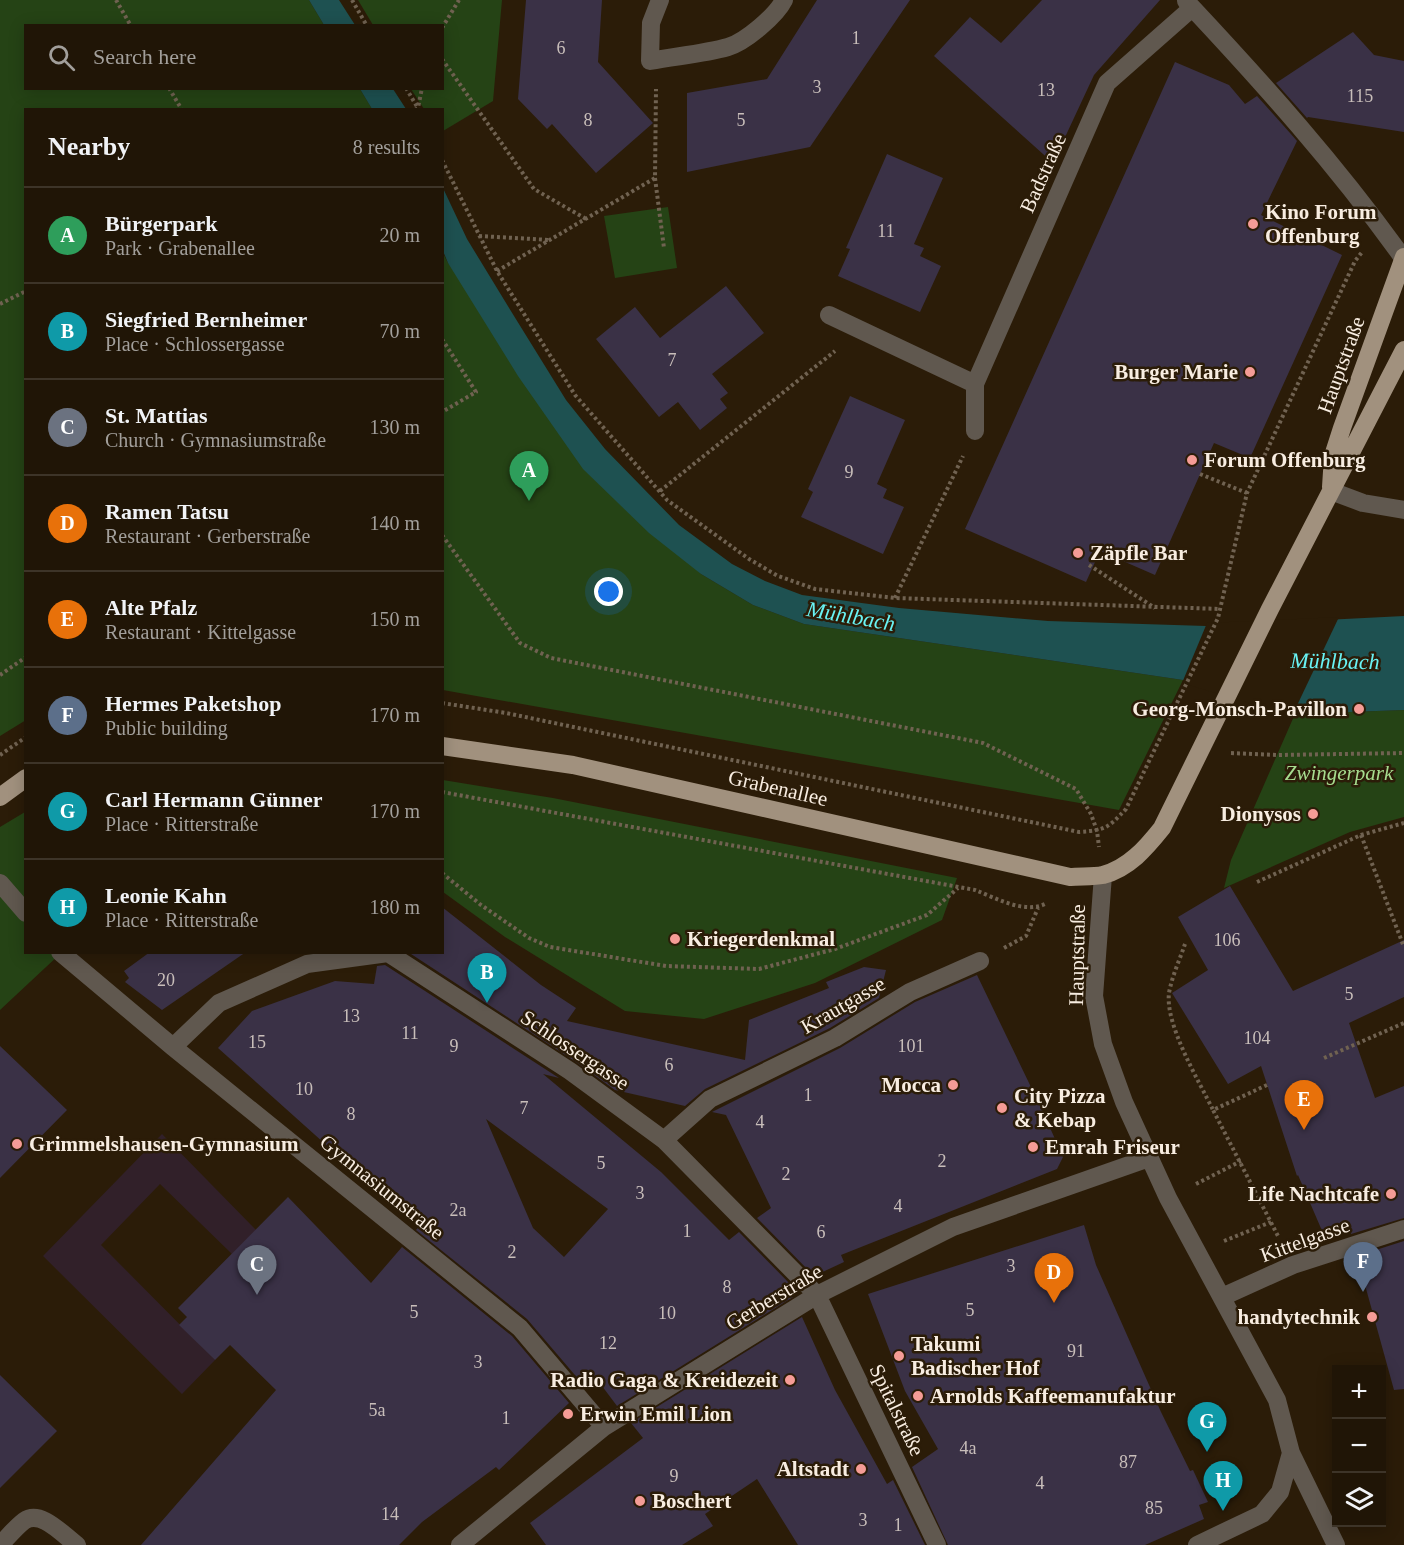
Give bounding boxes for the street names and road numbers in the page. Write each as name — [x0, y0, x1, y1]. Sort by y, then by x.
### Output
street label: Badstraße — [1015, 130, 1071, 216]
street label: Hauptstraße — [1312, 313, 1370, 417]
street label: Grabenallee — [726, 765, 830, 811]
street label: Hauptstraße — [1064, 904, 1090, 1006]
street label: Krautgasse — [797, 971, 889, 1039]
street label: Schlossergasse — [516, 1005, 634, 1095]
street label: Gymnasiumstraße — [315, 1130, 449, 1244]
street label: Kittelgasse — [1257, 1213, 1353, 1267]
street label: Gerberstraße — [721, 1259, 827, 1335]
street label: Spitalstraße — [864, 1360, 930, 1460]

